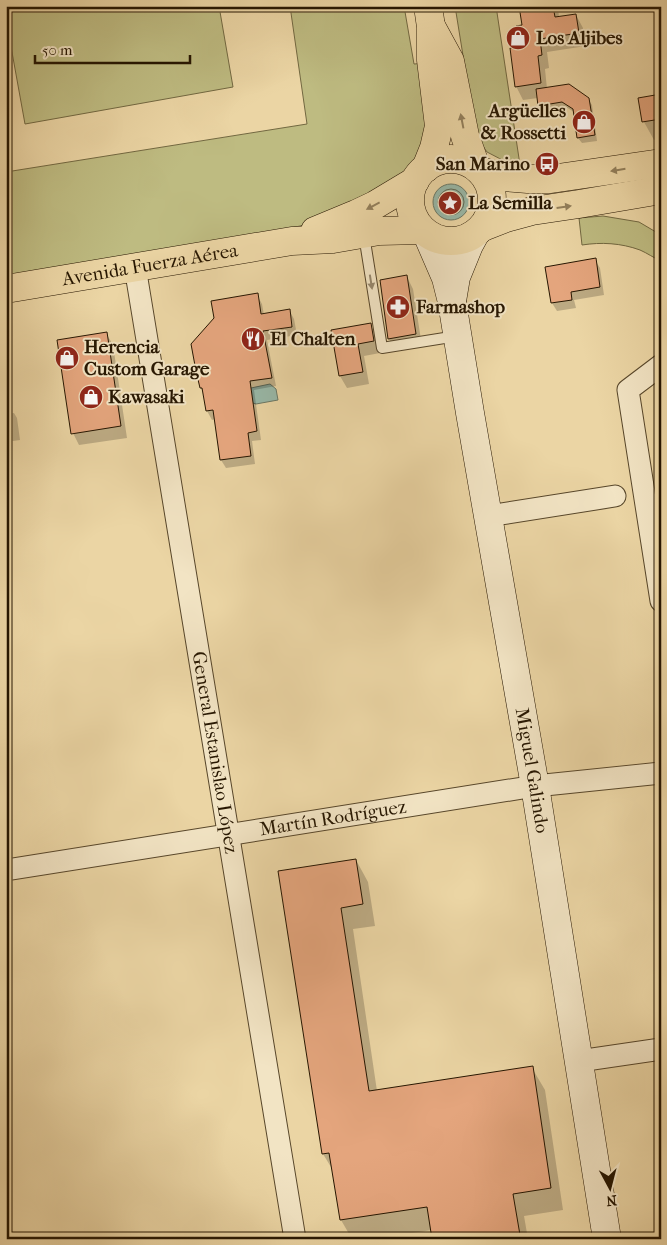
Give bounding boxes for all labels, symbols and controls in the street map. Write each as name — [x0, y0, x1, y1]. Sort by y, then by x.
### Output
shop icon: Los Aljibes — [505, 25, 531, 51]
place label: Los Aljibes — [536, 27, 623, 49]
scale bar — [35, 32, 190, 64]
text: 50 m — [42, 41, 73, 59]
place label: Argüelles & Rossetti — [481, 100, 566, 144]
shop icon: Argüelles & Rossetti — [571, 109, 597, 135]
one-way arrow — [458, 113, 466, 128]
bus stop icon: San Marino — [534, 151, 560, 177]
place label: San Marino — [436, 153, 530, 175]
one-way arrow — [609, 166, 625, 174]
place icon: La Semilla — [437, 190, 463, 216]
place label: La Semilla — [468, 192, 554, 214]
one-way arrow — [366, 202, 380, 210]
one-way arrow — [556, 202, 572, 210]
street label: Avenida Fuerza Aérea — [60, 239, 240, 291]
one-way arrow — [368, 274, 376, 290]
pharmacy icon: Farmashop — [385, 294, 411, 320]
place label: Farmashop — [415, 296, 505, 318]
restaurant icon: El Chalten — [240, 326, 266, 352]
place label: El Chalten — [270, 328, 356, 350]
place label: Herencia Custom Garage — [84, 336, 210, 380]
shop icon: Herencia Custom Garage — [54, 345, 80, 371]
shop icon: Kawasaki — [78, 384, 104, 410]
place label: Kawasaki — [108, 386, 185, 408]
street label: General Estanislao López — [187, 650, 242, 855]
street label: Miguel Galindo — [511, 706, 553, 835]
street label: Martín Rodríguez — [258, 796, 408, 841]
north arrow — [584, 1162, 634, 1212]
text: N — [605, 1191, 618, 1210]

